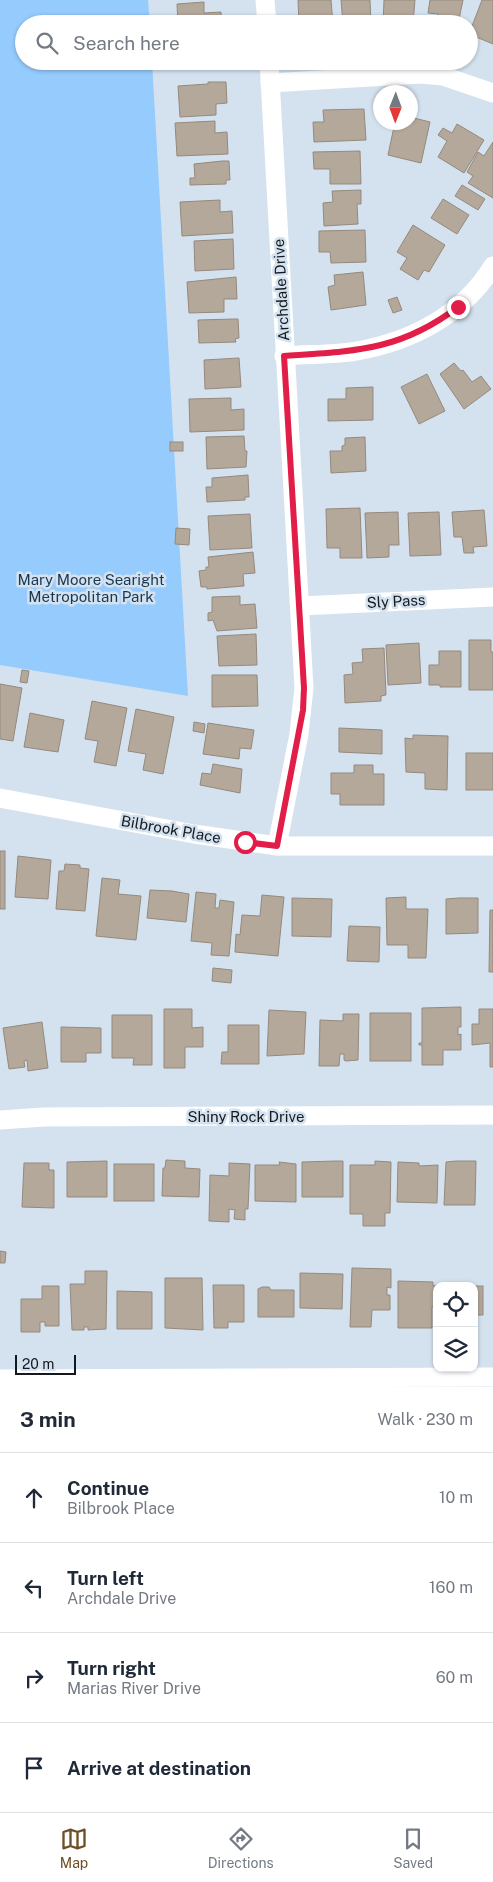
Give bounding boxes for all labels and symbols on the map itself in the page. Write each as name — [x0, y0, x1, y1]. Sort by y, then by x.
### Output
north arrow — [373, 85, 418, 130]
street label: Archdale Drive — [270, 238, 292, 342]
route end — [447, 296, 470, 319]
park label: Mary Moore Searight Metropolitan Park — [18, 571, 165, 605]
street label: Sly Pass — [366, 591, 426, 611]
street label: Bilbrook Place — [120, 812, 222, 846]
route start — [234, 831, 257, 854]
street label: Shiny Rock Drive — [188, 1108, 304, 1125]
scale bar — [15, 1352, 76, 1375]

